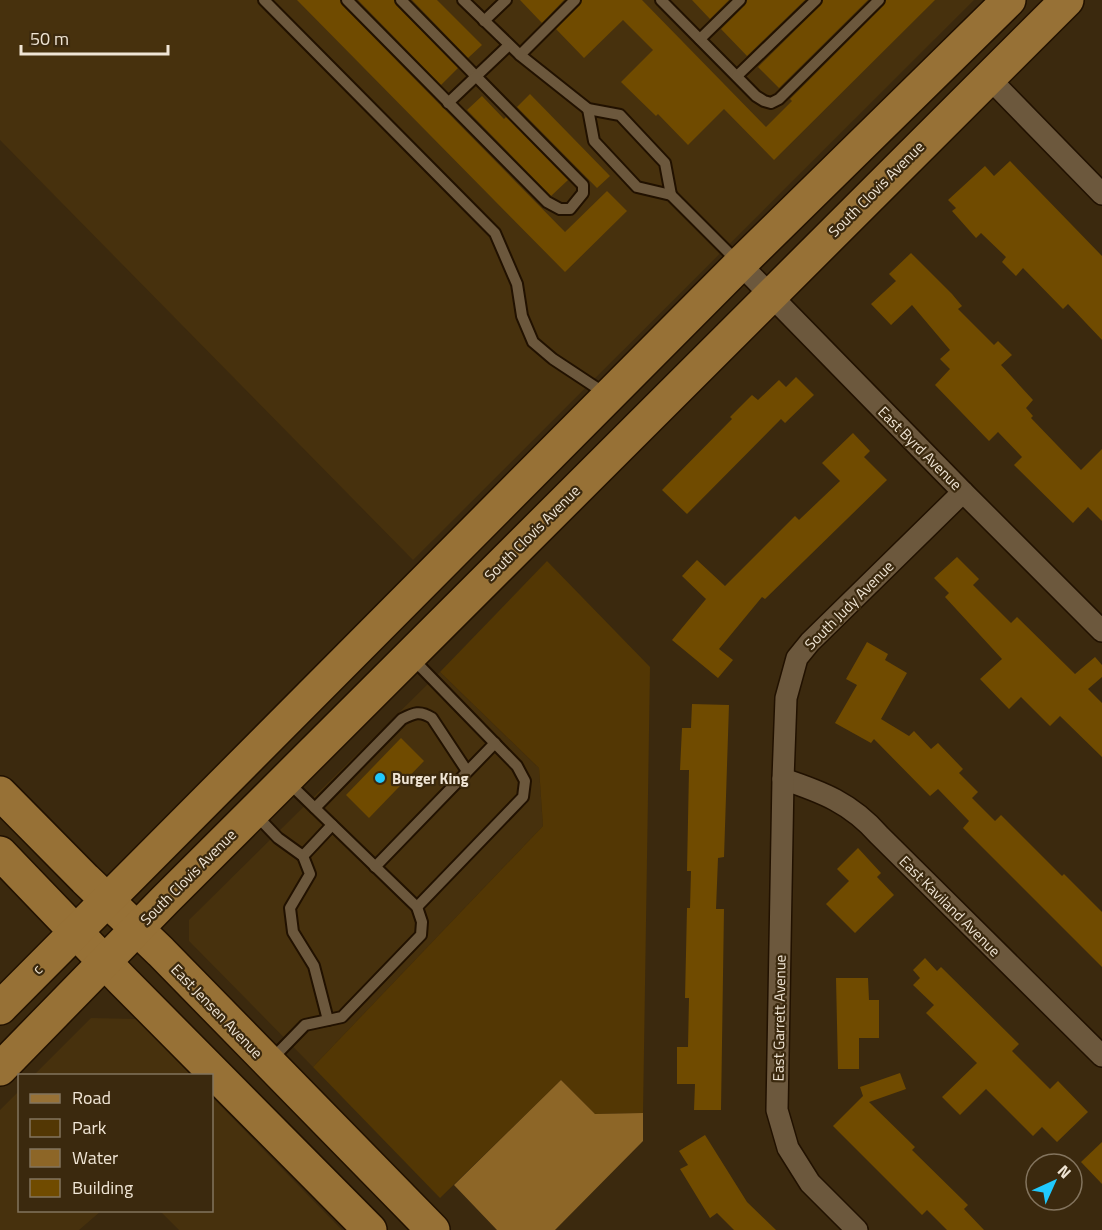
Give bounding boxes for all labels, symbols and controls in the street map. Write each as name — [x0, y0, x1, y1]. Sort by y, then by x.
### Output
scale bar — [21, 18, 168, 56]
text: 50 m — [30, 25, 69, 52]
street label: South Clovis Avenue — [823, 136, 929, 242]
street label: East Byrd Avenue — [873, 401, 967, 495]
street label: South Clovis Avenue — [479, 480, 585, 586]
street label: South Judy Avenue — [799, 555, 899, 655]
place label: Burger King — [392, 767, 469, 790]
marker: Burger King — [373, 771, 387, 785]
street label: South Clovis Avenue — [135, 824, 241, 930]
street label: East Kaviland Avenue — [894, 850, 1006, 962]
street label: East Garrett Avenue — [766, 954, 792, 1082]
street label: East Jensen Avenue — [166, 958, 268, 1064]
street label: c — [26, 959, 48, 979]
legend — [18, 1074, 213, 1212]
text: Road — [72, 1084, 111, 1111]
text: Park — [72, 1114, 107, 1141]
text: Water — [72, 1144, 118, 1171]
north arrow — [1024, 1152, 1084, 1212]
text: N — [1052, 1159, 1077, 1184]
text: Building — [72, 1174, 133, 1201]

